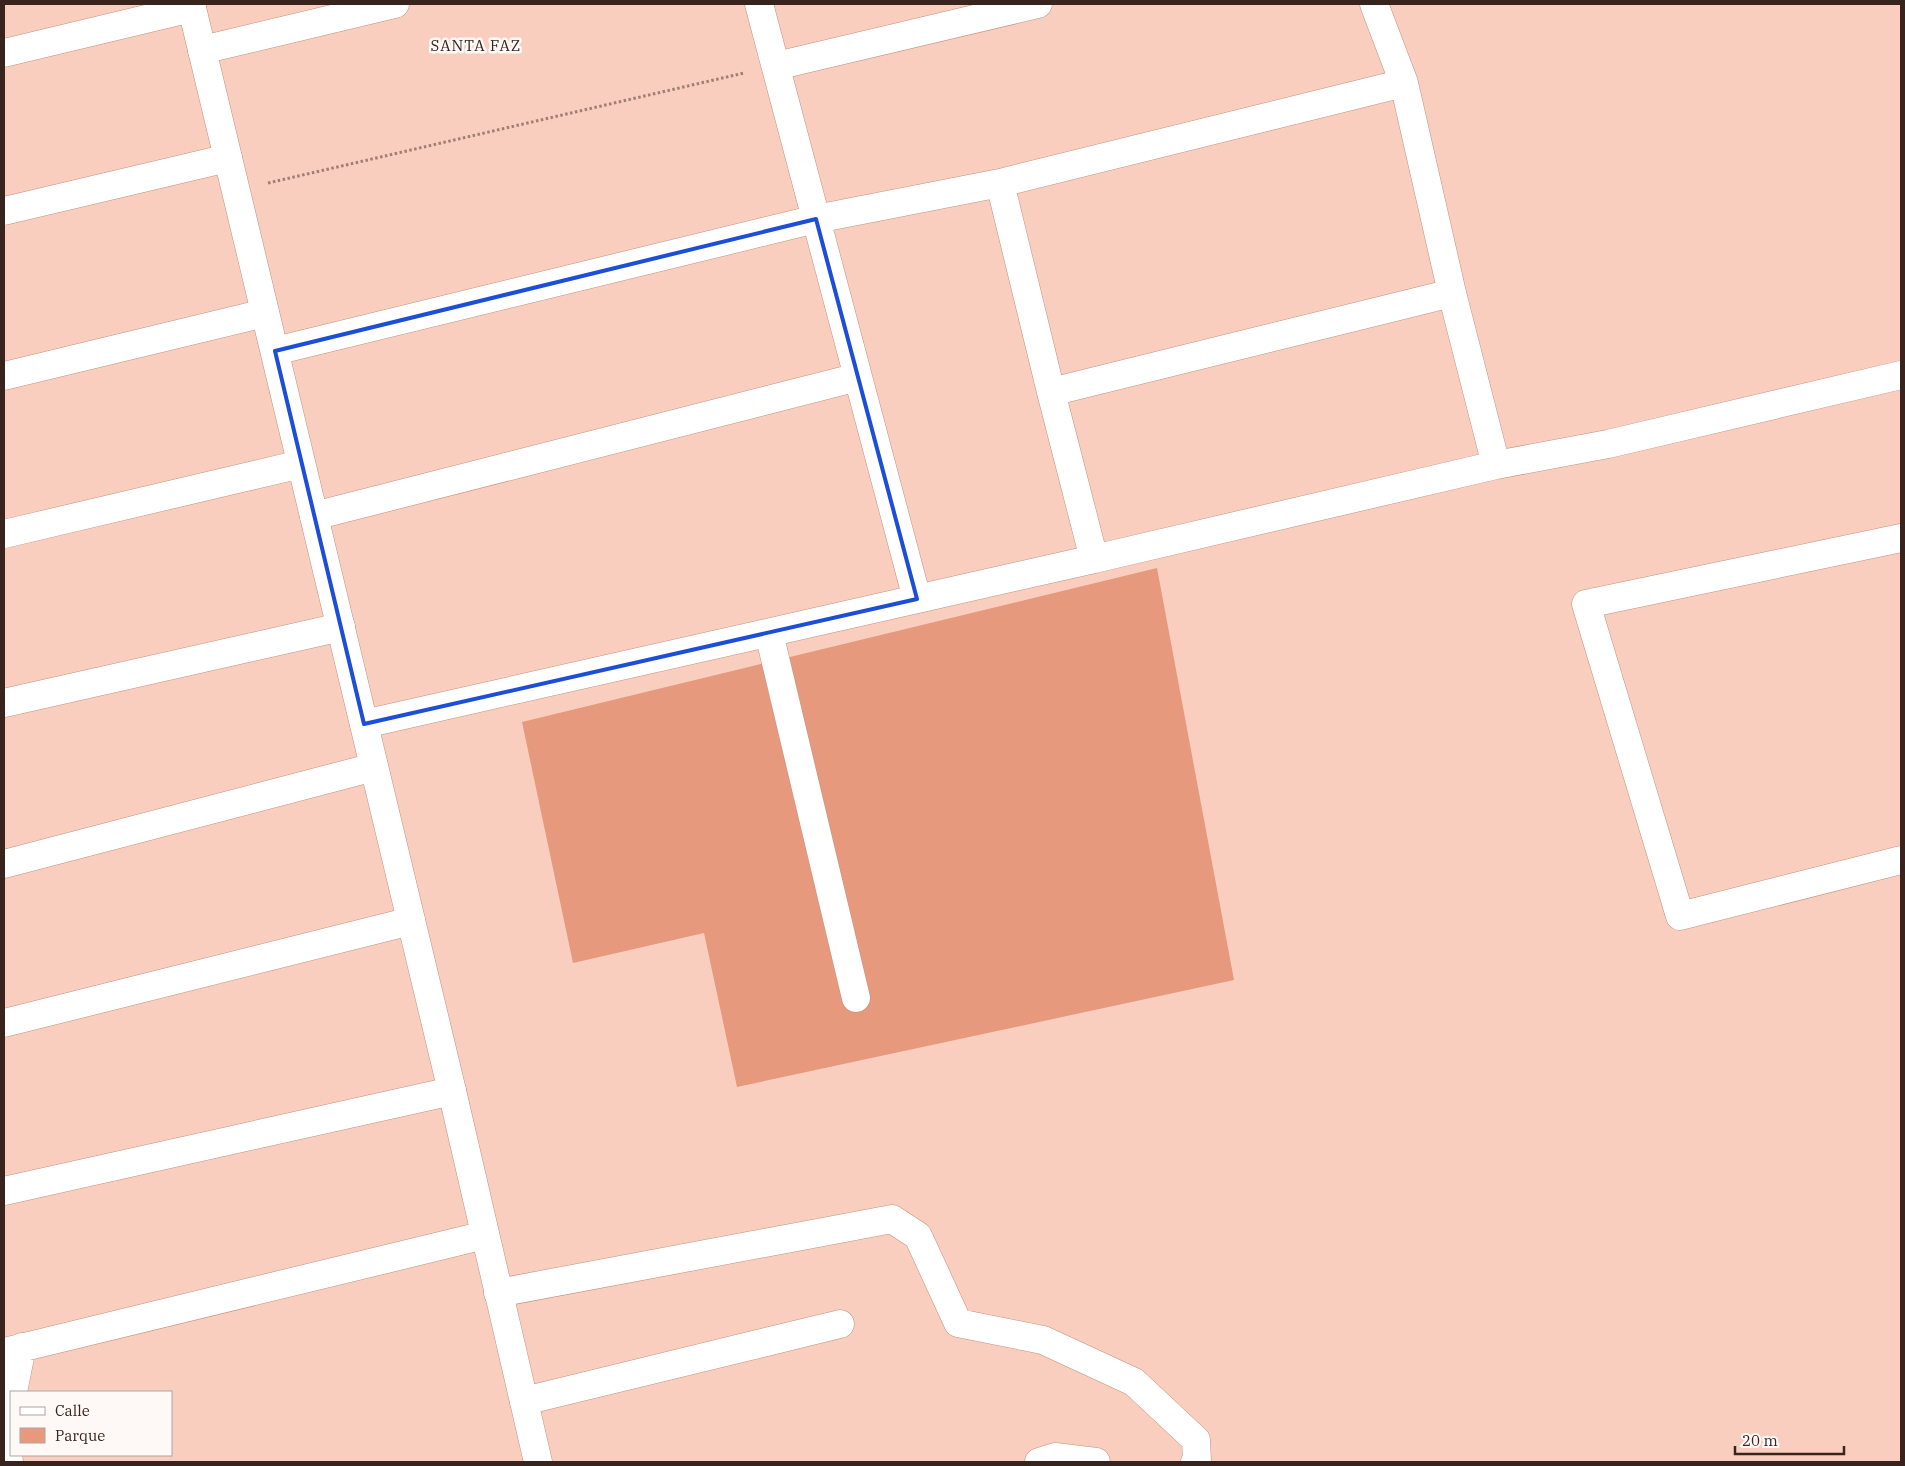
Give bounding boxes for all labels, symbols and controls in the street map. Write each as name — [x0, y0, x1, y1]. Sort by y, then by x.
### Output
district label: SANTA FAZ — [431, 36, 521, 55]
legend — [10, 1391, 172, 1456]
text: Calle — [55, 1401, 90, 1420]
scale bar — [1735, 1424, 1844, 1456]
text: Parque — [55, 1426, 105, 1445]
text: 20 m — [1742, 1431, 1778, 1450]

